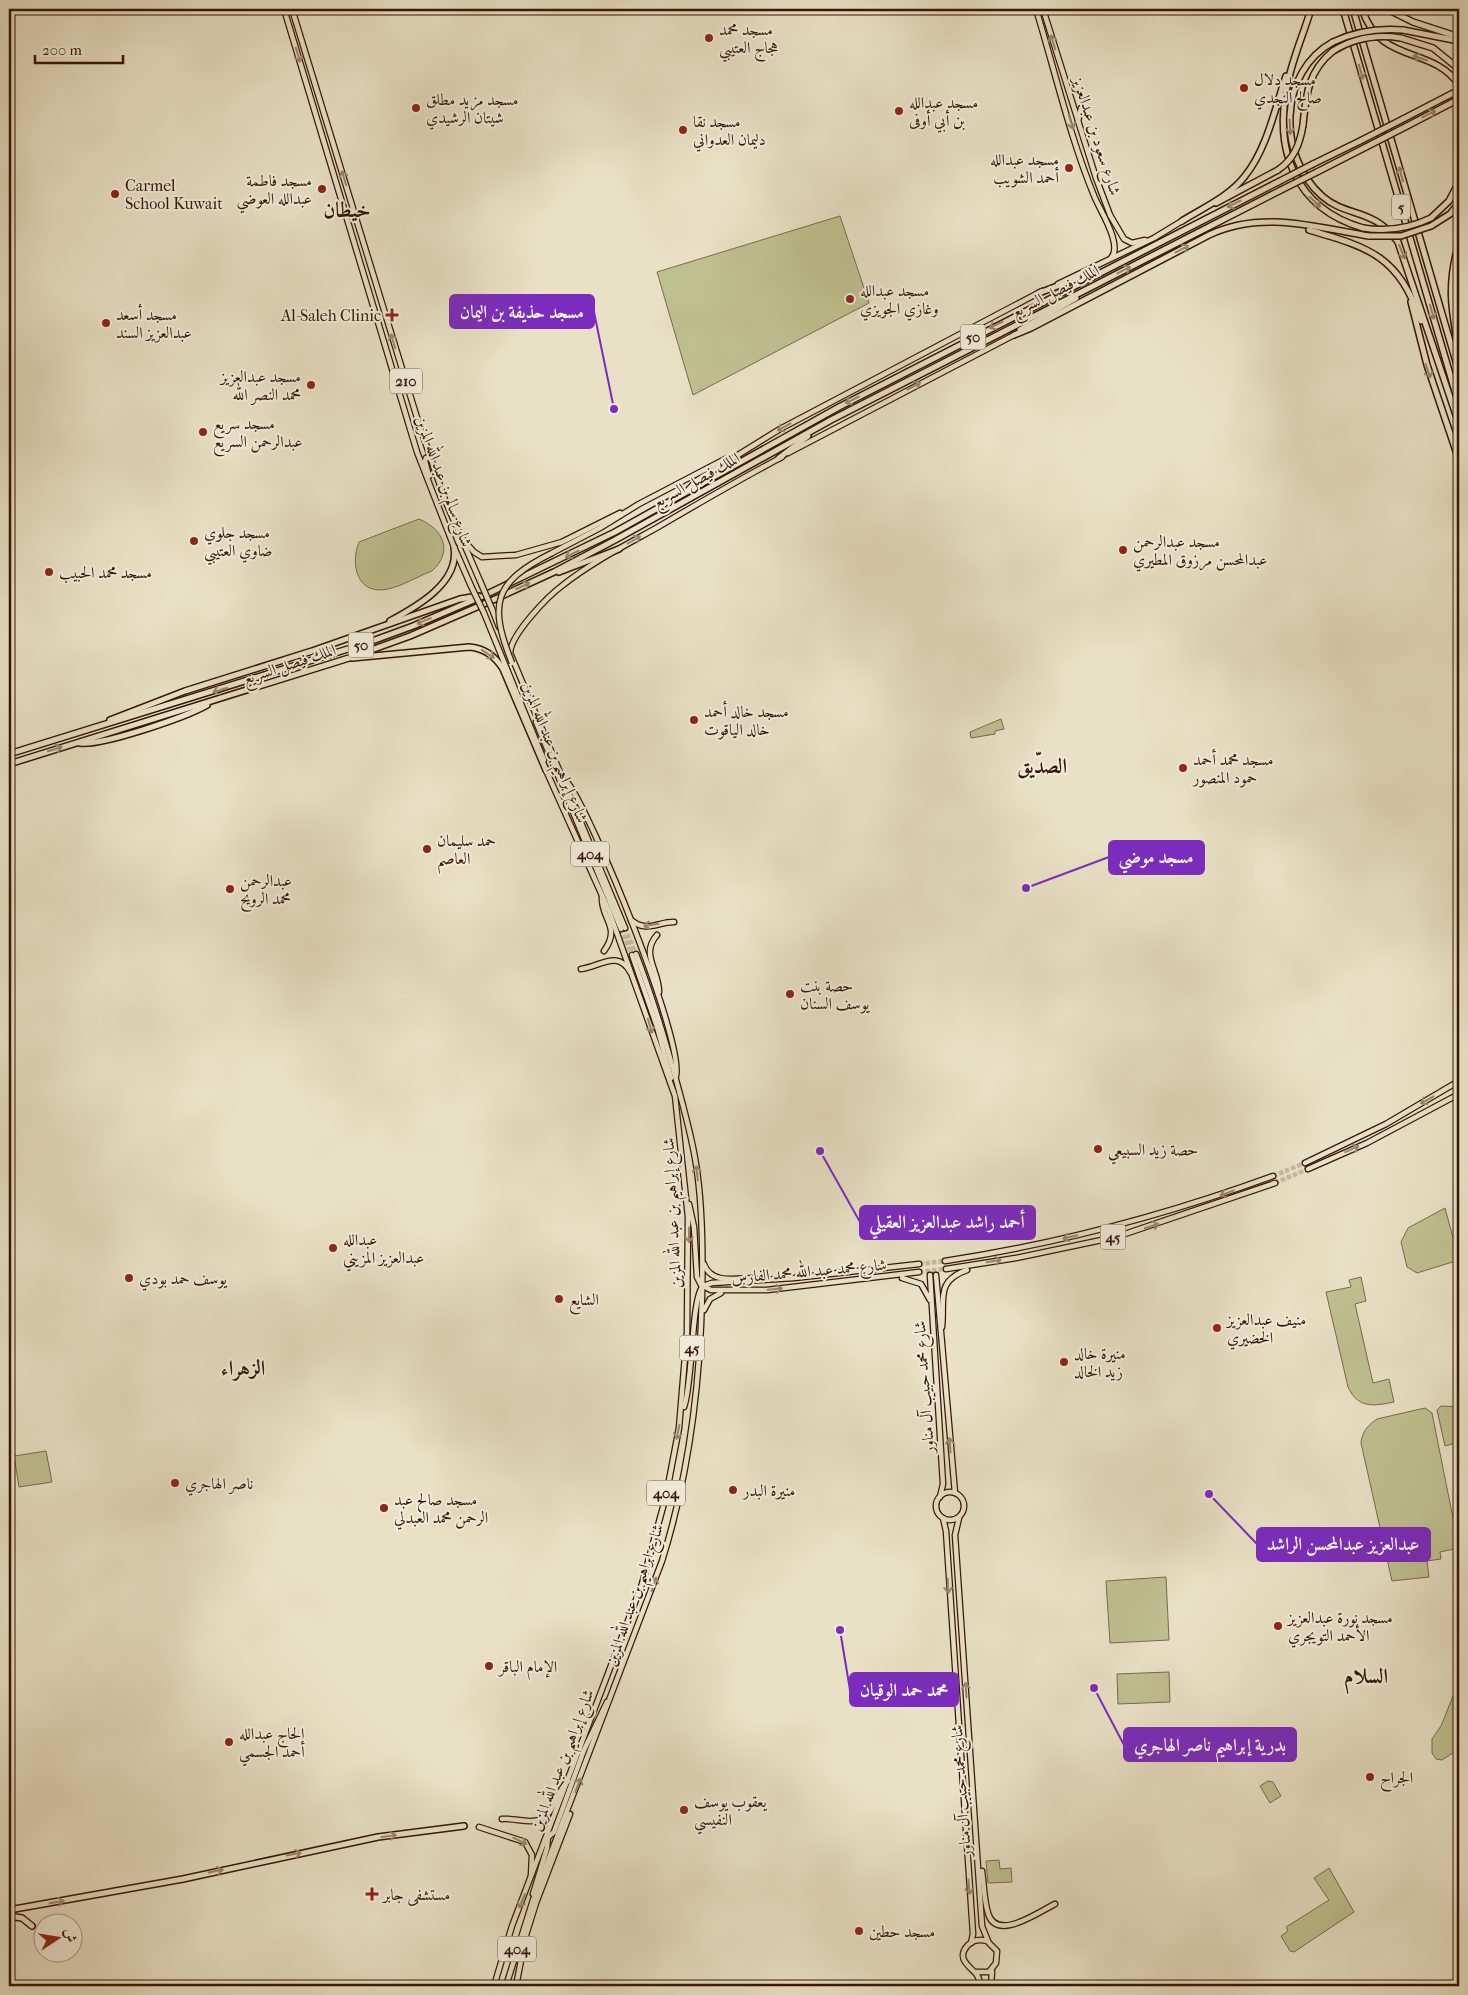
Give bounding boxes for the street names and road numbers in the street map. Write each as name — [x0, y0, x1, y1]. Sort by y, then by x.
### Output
street label: شارع سعود بن عبدالعزيز — [1064, 73, 1125, 199]
road number: 5 — [1392, 194, 1410, 220]
street label: الملك فيصل السريع — [1008, 261, 1105, 327]
road number: 50 — [960, 324, 986, 350]
road number: 210 — [390, 368, 422, 394]
street label: شارع سالم بن عبد الله المزين — [407, 412, 479, 551]
street label: الملك فيصل السريع — [649, 448, 746, 517]
road number: 50 — [348, 632, 374, 658]
street label: الملك فيصل السريع — [240, 640, 340, 694]
street label: شارع إبراهيم بن عبد الله المزين — [512, 678, 595, 828]
road number: 404 — [571, 842, 609, 866]
street label: شارع إبراهيم بن عبد الله المزين — [656, 1137, 692, 1289]
road number: 45 — [1100, 1224, 1126, 1250]
street label: شارع محمد عبد الله محمد الفارس — [730, 1252, 888, 1291]
street label: شارع محمد حبيب آل مناور — [910, 1320, 942, 1456]
road number: 45 — [680, 1336, 704, 1360]
road number: 404 — [647, 1480, 685, 1506]
street label: شارع ابراهيم بن عبد الله المزين — [598, 1520, 674, 1671]
street label: شارع إبراهيم بن عبد الله المزين — [523, 1685, 604, 1836]
street label: شارع محمد حبيب آل مناور — [947, 1724, 979, 1860]
road number: 404 — [498, 1936, 536, 1962]

